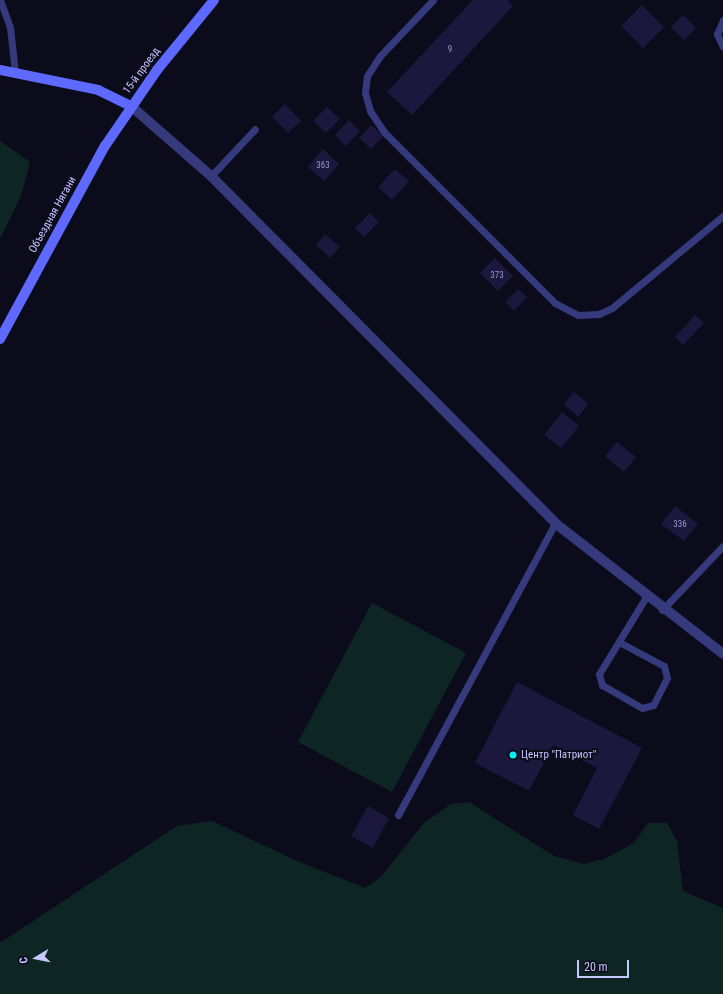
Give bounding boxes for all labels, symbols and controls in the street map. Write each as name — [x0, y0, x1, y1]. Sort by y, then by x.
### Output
house number: 9 — [448, 44, 452, 54]
street label: 15-й проезд — [121, 45, 163, 97]
house number: 363 — [316, 160, 330, 170]
street label: Объездная Нягани — [27, 175, 79, 255]
house number: 373 — [490, 270, 504, 280]
house number: 336 — [673, 519, 687, 529]
place label: Центр "Патриот" — [521, 748, 596, 762]
marker: Центр "Патриот" — [508, 750, 518, 760]
north arrow — [16, 938, 56, 978]
scale bar — [579, 952, 631, 978]
text: С — [17, 956, 31, 964]
text: 20 m — [584, 960, 608, 974]

